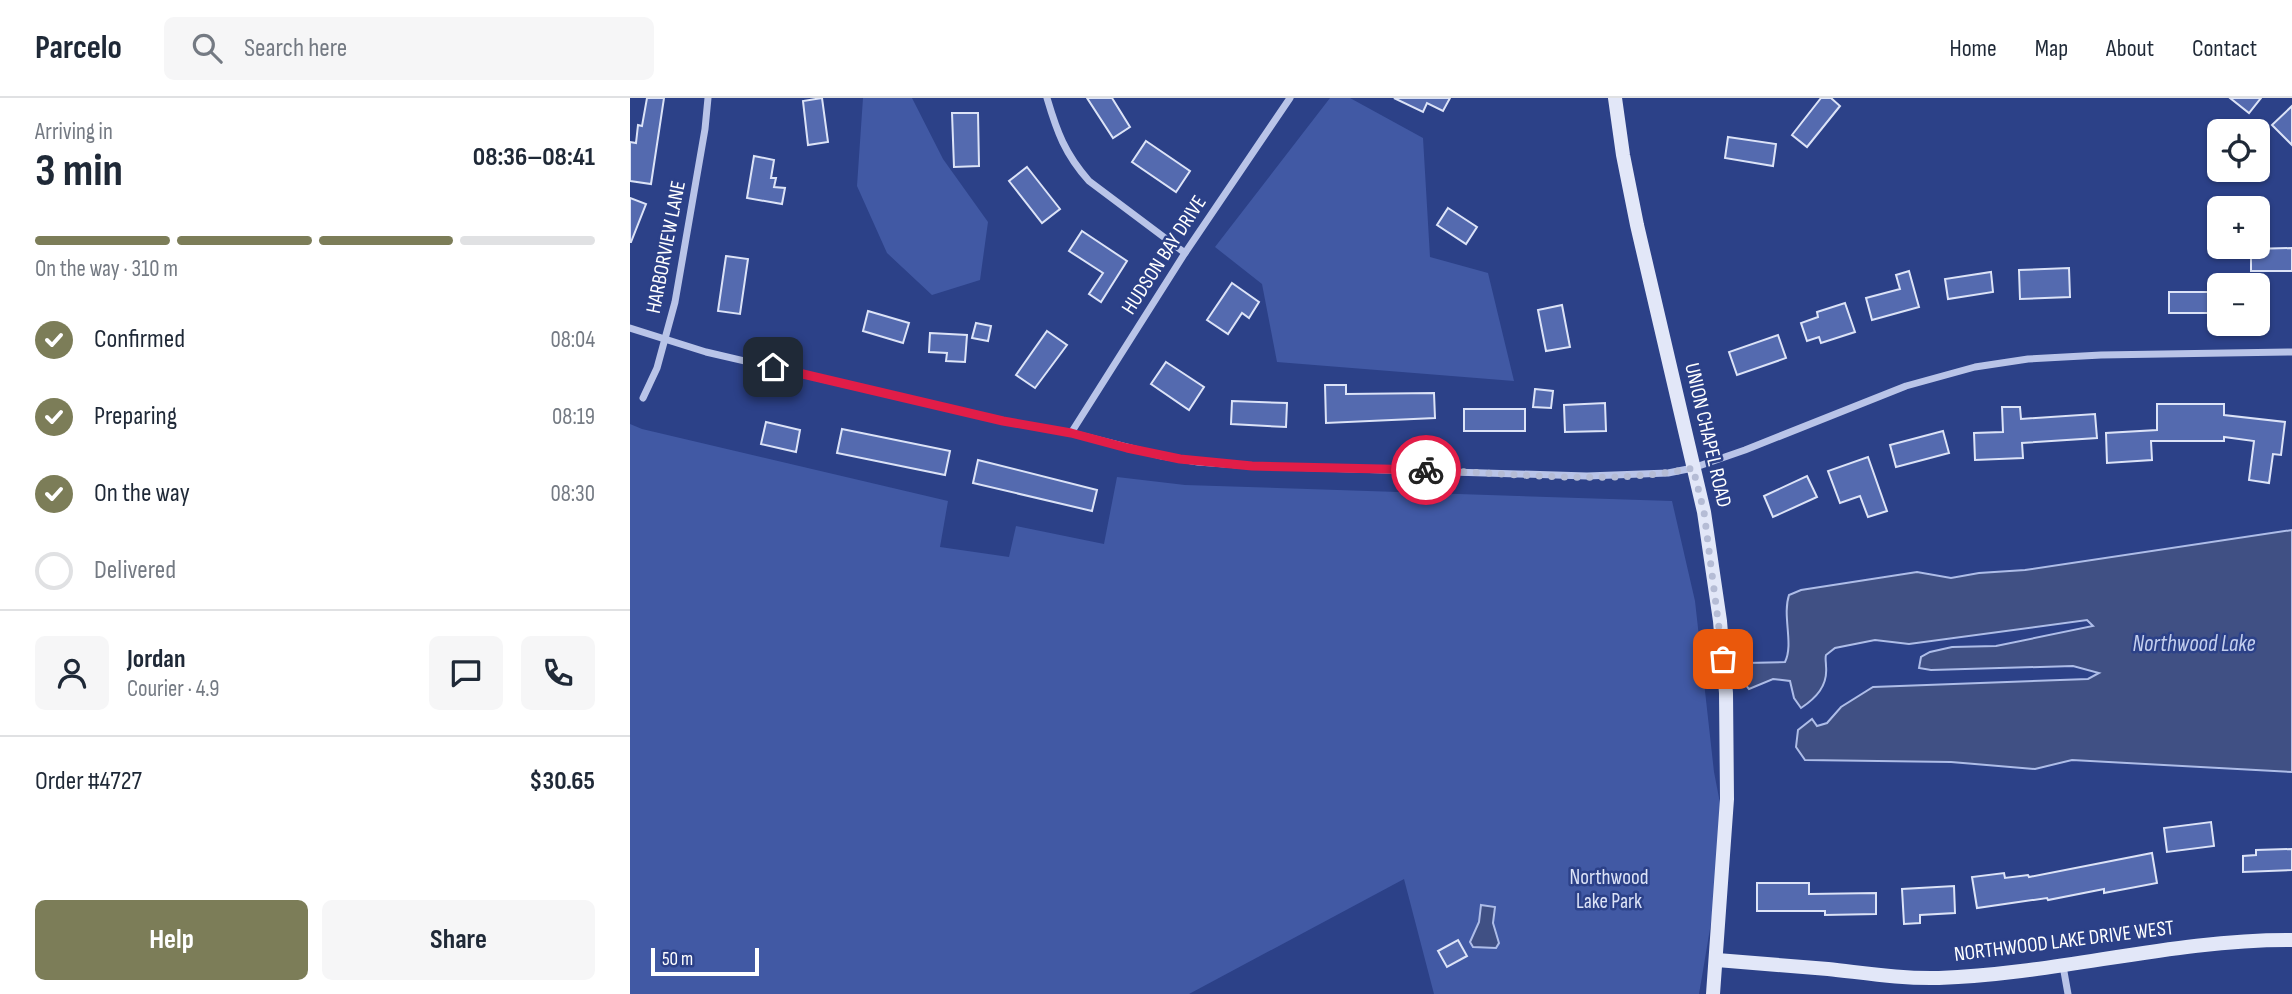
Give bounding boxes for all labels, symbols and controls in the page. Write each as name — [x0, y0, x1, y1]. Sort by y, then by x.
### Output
search box — [164, 17, 654, 80]
text: Parcelo — [35, 28, 122, 68]
icon: search — [188, 29, 226, 67]
text: Search here — [244, 33, 347, 64]
text: Home — [1949, 34, 1997, 63]
text: Map — [2035, 34, 2068, 63]
text: About — [2106, 34, 2154, 63]
text: Contact — [2192, 34, 2257, 63]
text: Arriving in — [35, 118, 113, 146]
map controls — [2207, 119, 2270, 336]
button: locate — [2207, 119, 2270, 182]
text: 08:36–08:41 — [473, 142, 595, 173]
text: 3 min — [35, 144, 123, 199]
street label: HARBORVIEW LANE — [641, 179, 691, 315]
street label: HUDSON BAY DRIVE — [1116, 191, 1212, 319]
button: + — [2207, 196, 2270, 259]
text: On the way · 310 m — [35, 255, 178, 283]
button: − — [2207, 273, 2270, 336]
icon: check — [35, 321, 73, 359]
text: Confirmed — [94, 324, 185, 355]
text: 08:04 — [550, 326, 595, 354]
pin — [743, 337, 803, 397]
icon: home — [754, 348, 792, 386]
street label: UNION CHAPEL ROAD — [1679, 360, 1737, 510]
icon: check — [35, 398, 73, 436]
text: Preparing — [94, 401, 177, 432]
text: 08:19 — [552, 403, 595, 431]
courier — [1391, 435, 1461, 505]
icon: bike — [1407, 451, 1445, 489]
icon: check — [35, 475, 73, 513]
text: On the way — [94, 478, 190, 509]
text: 08:30 — [550, 480, 595, 508]
text: Delivered — [94, 555, 176, 586]
pin — [1693, 629, 1753, 689]
water label: Northwood Lake — [2132, 630, 2256, 658]
button: person — [35, 636, 109, 710]
button: chat — [429, 636, 503, 710]
button: phone — [521, 636, 595, 710]
icon: bag — [1704, 640, 1742, 678]
text: Jordan — [127, 644, 185, 675]
text: Courier · 4.9 — [127, 675, 219, 703]
text: Order #4727 — [35, 766, 142, 797]
text: $30.65 — [529, 766, 595, 797]
park label: Northwood Lake Park — [1570, 865, 1648, 914]
button: Help — [35, 900, 308, 980]
button: Share — [322, 900, 595, 980]
street label: NORTHWOOD LAKE DRIVE WEST — [1953, 915, 2176, 967]
scale bar — [651, 945, 760, 977]
text: 50 m — [662, 948, 693, 971]

